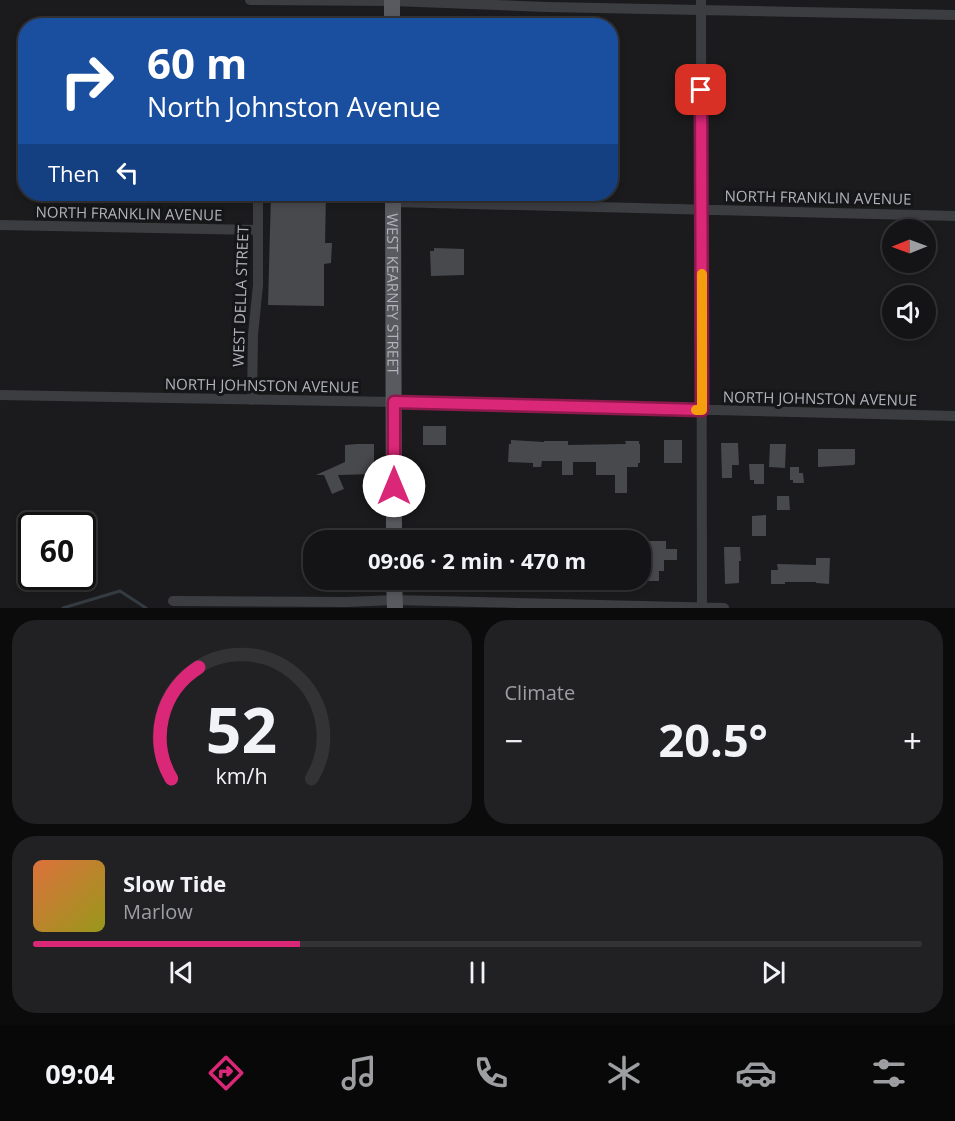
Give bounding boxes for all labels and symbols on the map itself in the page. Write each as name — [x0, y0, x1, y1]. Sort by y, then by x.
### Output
pin — [675, 64, 726, 115]
street label: NORTH FRANKLIN AVENUE — [724, 185, 912, 209]
street label: NORTH FRANKLIN AVENUE — [35, 201, 223, 225]
street label: WEST KEARNEY STREET — [383, 213, 404, 376]
north arrow — [882, 219, 936, 273]
street label: WEST DELLA STREET — [228, 224, 252, 367]
street label: NORTH JOHNSTON AVENUE — [165, 373, 359, 397]
street label: NORTH JOHNSTON AVENUE — [723, 386, 917, 410]
position arrow — [362, 454, 426, 518]
speed limit sign: 60 — [18, 512, 96, 590]

